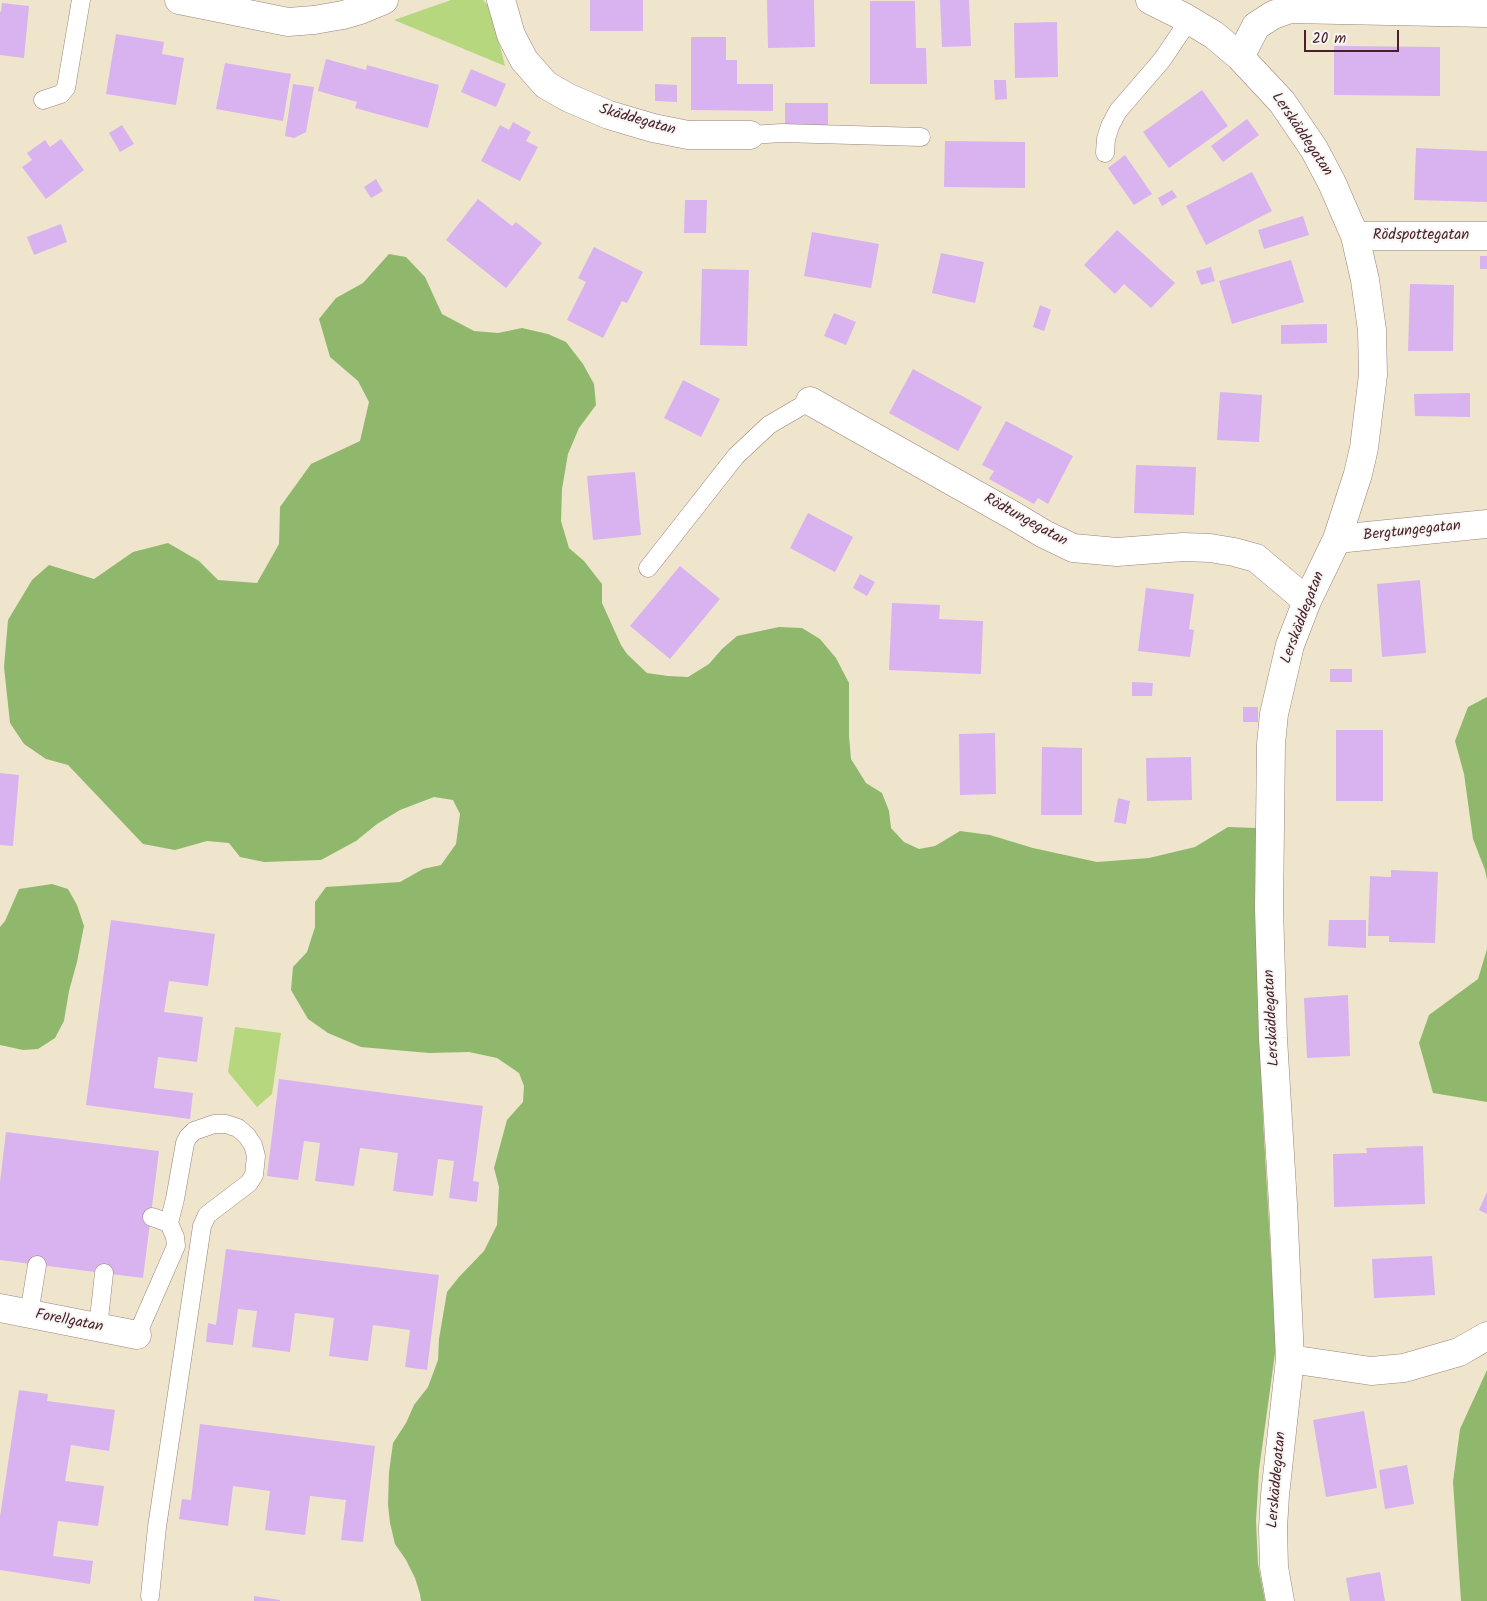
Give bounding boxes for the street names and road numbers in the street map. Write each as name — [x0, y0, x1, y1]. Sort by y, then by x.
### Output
street label: Lerskäddegatan — [1266, 90, 1336, 180]
street label: Skäddegatan — [597, 101, 677, 141]
street label: Rödspottegatan — [1373, 227, 1469, 245]
street label: Rödtungegatan — [980, 491, 1070, 551]
street label: Bergtungegatan — [1362, 518, 1462, 546]
street label: Lerskäddegatan — [1278, 569, 1330, 667]
street label: Lerskäddegatan — [1261, 969, 1285, 1067]
street label: Forellgatan — [34, 1307, 104, 1337]
street label: Lerskäddegatan — [1265, 1431, 1291, 1529]

